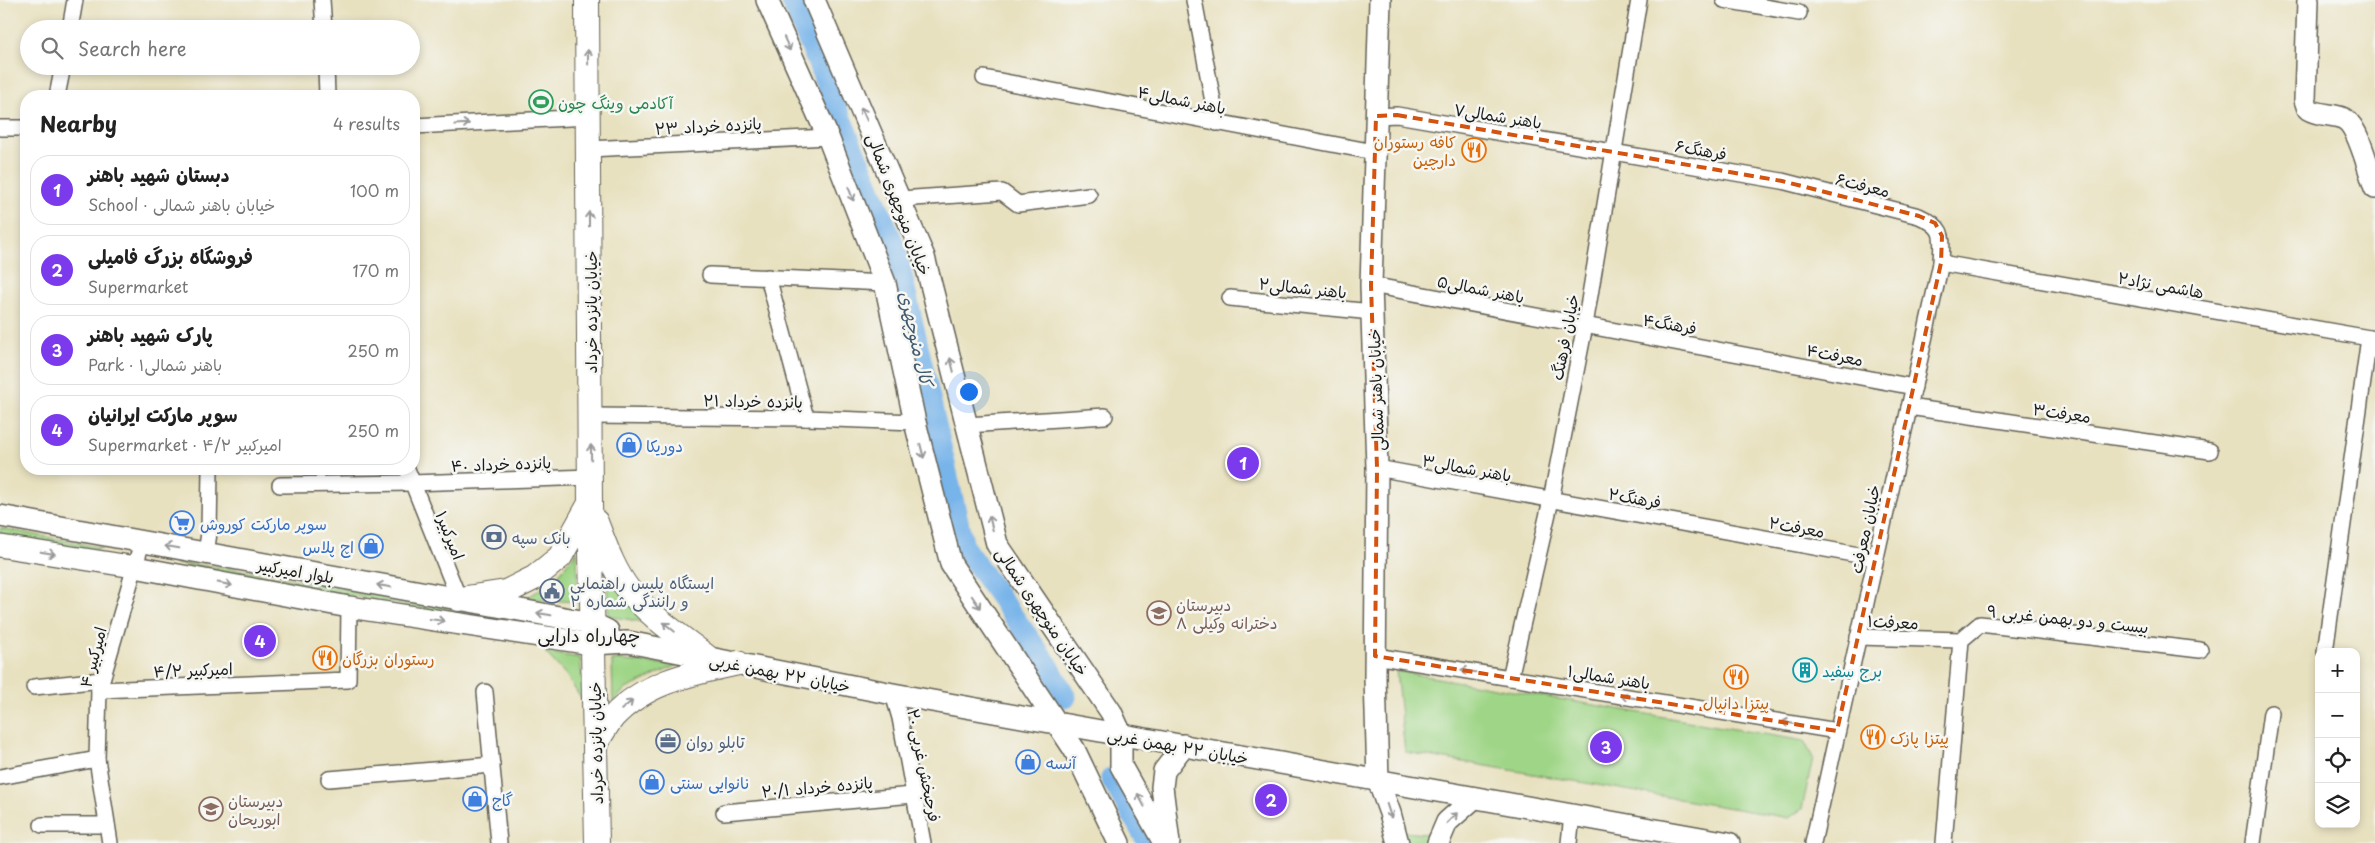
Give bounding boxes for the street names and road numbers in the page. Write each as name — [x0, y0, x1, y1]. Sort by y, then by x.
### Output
street label: باهنر شمالی۴ — [1136, 79, 1228, 119]
street label: باهنر شمالی۷ — [1452, 96, 1544, 134]
street label: پانزده خرداد ۲۳ — [654, 110, 762, 140]
street label: خیابان منوچهری شمالی — [862, 129, 938, 279]
street label: فرهنگ۶ — [1673, 133, 1729, 165]
street label: معرفت۶ — [1833, 166, 1893, 202]
street label: خیابان پانزده خرداد — [578, 251, 602, 373]
street label: هاشمی نژاد۲ — [2116, 265, 2206, 303]
street label: باهنر شمالی۵ — [1435, 268, 1527, 308]
street label: باهنر شمالی۲ — [1258, 270, 1348, 304]
street label: خیابان فرهنگ — [1544, 292, 1584, 382]
street label: فرهنگ۴ — [1641, 306, 1699, 340]
street label: خیابان باهنر شمالی — [1361, 328, 1389, 452]
street label: معرفت۴ — [1805, 337, 1865, 371]
street label: پانزده خرداد ۲۱ — [703, 387, 803, 413]
street label: معرفت۳ — [2031, 396, 2093, 428]
street label: باهنر شمالی۳ — [1420, 447, 1514, 487]
street label: پانزده خرداد ۴۰ — [450, 449, 552, 477]
street label: فرهنگ۲ — [1607, 481, 1663, 513]
street label: خیابان معرفت — [1843, 482, 1885, 576]
street label: امیرکبیر۱ — [430, 507, 472, 563]
street label: معرفت۲ — [1767, 509, 1827, 543]
street label: خیابان منوچهری شمالی — [991, 542, 1095, 680]
street label: بلوار امیرکبیر — [254, 551, 336, 589]
street label: بیست و دو بهمن غربی ۹ — [1986, 598, 2150, 638]
street label: معرفت۱ — [1867, 608, 1919, 634]
street label: امیرکبیر ۴ — [72, 624, 112, 690]
street label: خیابان ۲۲ بهمن غربی — [708, 647, 852, 697]
street label: امیرکبیر ۴/۲ — [153, 656, 233, 682]
street label: باهنر شمالی۱ — [1566, 658, 1652, 694]
street label: خیابان پانزده خرداد — [582, 681, 608, 805]
street label: فرحبخش غربی ۲۰ — [902, 706, 948, 824]
street label: خیابان ۲۲ بهمن غربی — [1106, 721, 1250, 769]
street label: پانزده خرداد ۲۰/۱ — [760, 769, 874, 803]

